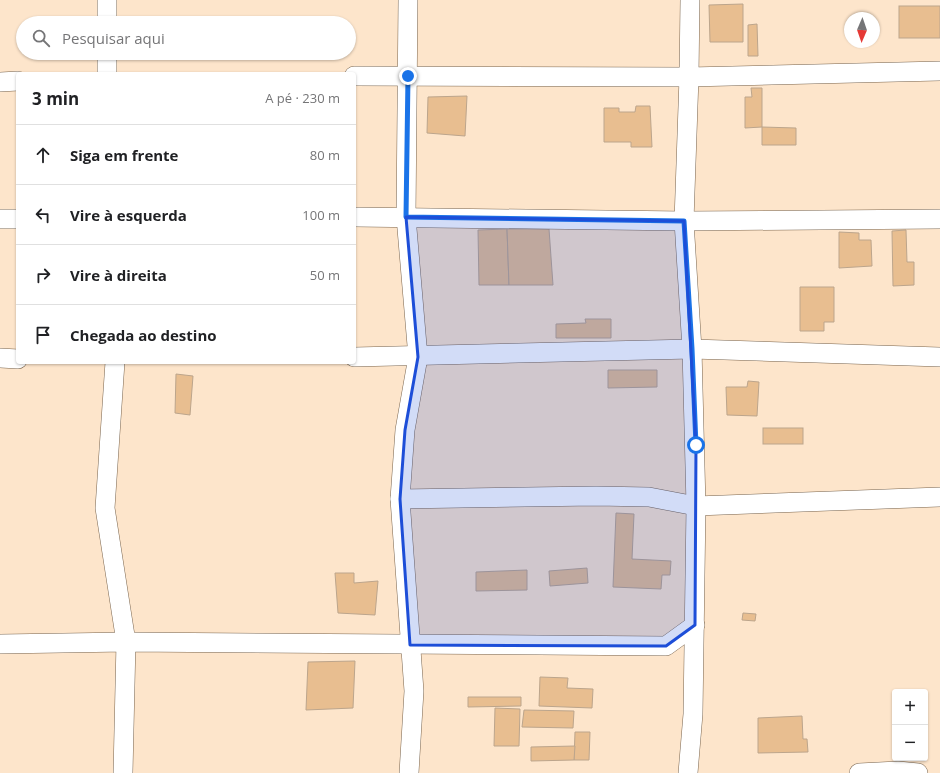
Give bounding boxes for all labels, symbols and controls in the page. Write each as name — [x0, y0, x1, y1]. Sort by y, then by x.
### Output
north arrow — [844, 12, 880, 48]
search box — [16, 16, 356, 60]
icon: search — [30, 27, 52, 49]
text: Pesquisar aqui — [62, 28, 165, 48]
route end — [399, 67, 417, 85]
text: 3 min — [32, 87, 79, 110]
text: A pé · 230 m — [265, 89, 340, 107]
icon: ahead — [32, 144, 54, 166]
text: Siga em frente — [70, 145, 178, 165]
text: 80 m — [310, 146, 340, 164]
icon: left — [32, 204, 54, 226]
text: Vire à esquerda — [70, 205, 187, 225]
text: 100 m — [302, 206, 340, 224]
icon: right — [32, 264, 54, 286]
text: Vire à direita — [70, 265, 167, 285]
text: 50 m — [310, 266, 340, 284]
icon: arrive — [32, 324, 54, 346]
text: Chegada ao destino — [70, 325, 217, 345]
route start — [687, 436, 705, 454]
map controls — [892, 689, 928, 761]
button: + — [892, 689, 928, 725]
button: − — [892, 725, 928, 761]

